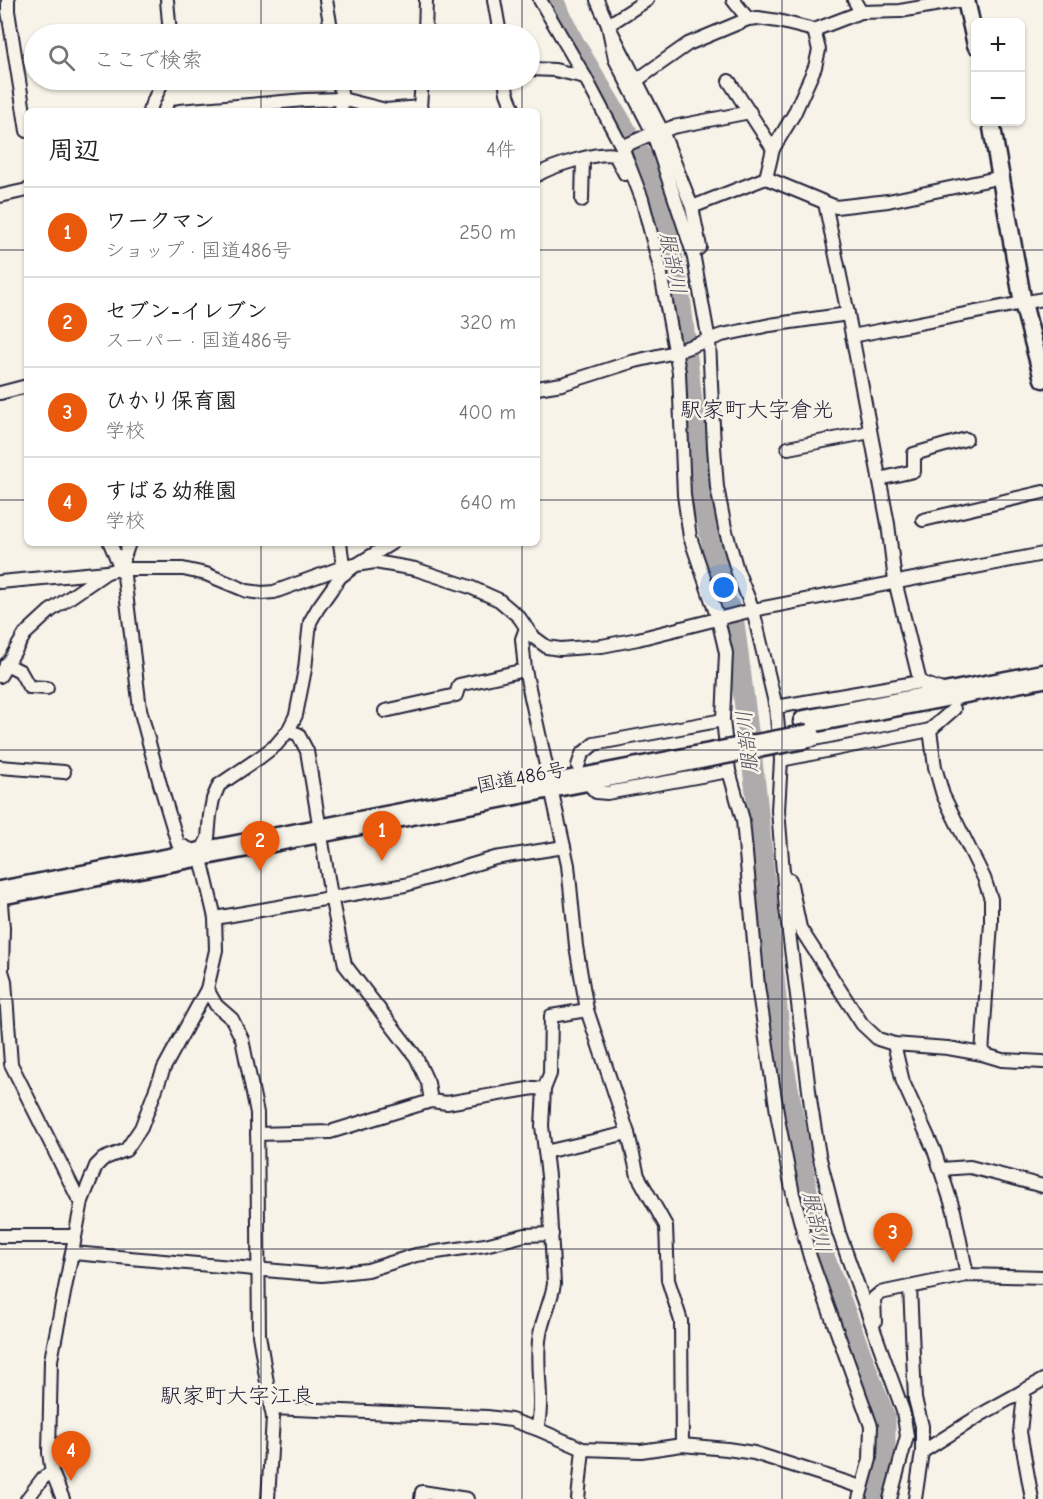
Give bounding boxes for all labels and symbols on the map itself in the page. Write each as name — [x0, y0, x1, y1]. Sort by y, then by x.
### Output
water label: 服部川 — [655, 230, 691, 296]
district label: 駅家町大字倉光 — [680, 397, 834, 423]
your location — [709, 573, 738, 602]
water label: 服部川 — [732, 709, 762, 775]
street label: 国道486号 — [474, 758, 568, 797]
pin: 1 — [362, 812, 401, 861]
pin: 2 — [240, 822, 280, 871]
water label: 服部川 — [798, 1189, 836, 1255]
pin: 3 — [874, 1214, 912, 1263]
district label: 駅家町大字江良 — [160, 1383, 314, 1409]
pin: 4 — [52, 1432, 90, 1481]

